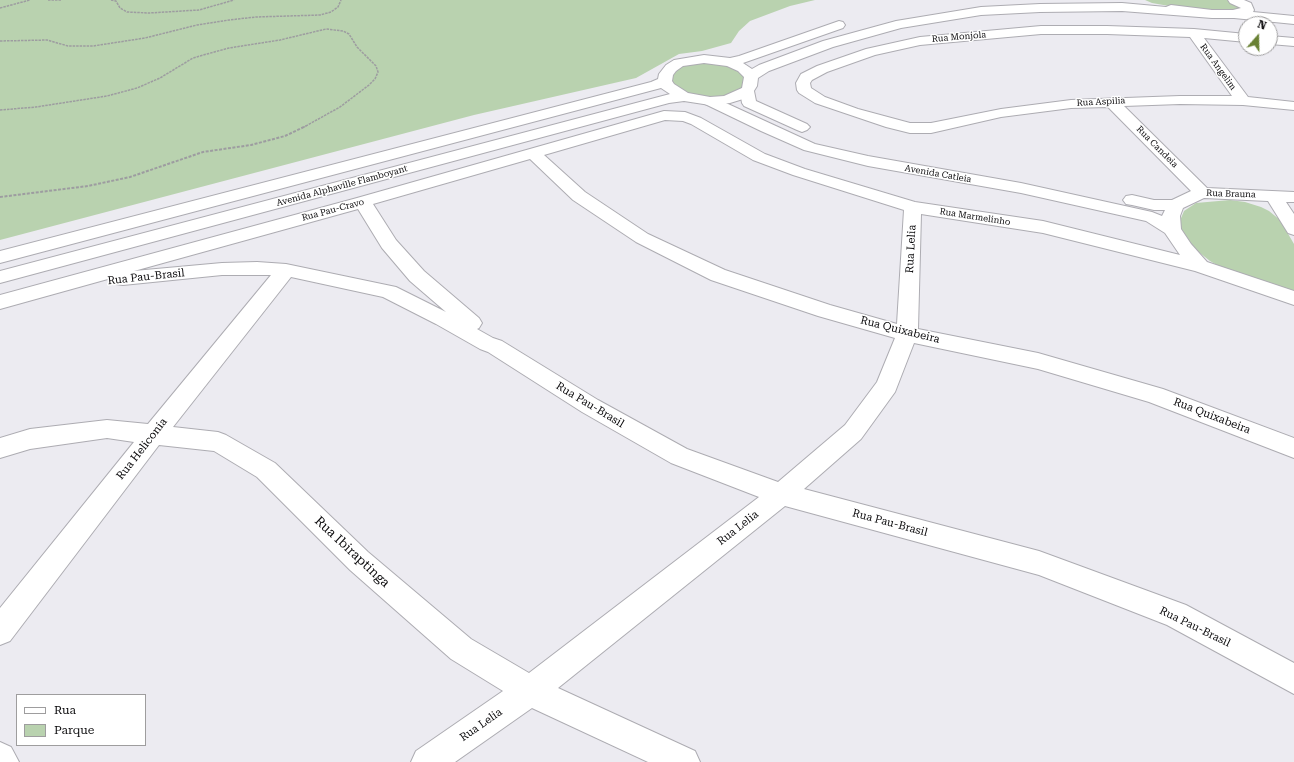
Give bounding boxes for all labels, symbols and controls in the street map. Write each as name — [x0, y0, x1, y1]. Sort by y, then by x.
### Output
north arrow — [1238, 16, 1278, 56]
text: N — [1256, 18, 1268, 33]
street label: Rua Monjola — [931, 29, 987, 45]
street label: Rua Angelim — [1198, 42, 1238, 92]
street label: Rua Aspilia — [1076, 95, 1126, 109]
street label: Rua Candeia — [1134, 124, 1180, 170]
street label: Avenida Alphaville Flamboyant — [275, 163, 409, 209]
street label: Avenida Catleia — [904, 163, 972, 185]
street label: Rua Brauna — [1206, 188, 1256, 200]
street label: Rua Pau-Cravo — [301, 196, 365, 224]
street label: Rua Marmelinho — [939, 206, 1011, 228]
street label: Rua Lelia — [903, 224, 919, 274]
street label: Rua Pau-Brasil — [107, 266, 185, 288]
street label: Rua Quixabeira — [859, 314, 941, 346]
street label: Rua Pau-Brasil — [553, 379, 627, 431]
street label: Rua Quixabeira — [1172, 395, 1252, 437]
street label: Rua Heliconia — [114, 416, 170, 482]
street label: Rua Pau-Brasil — [851, 507, 929, 539]
street label: Rua Lelia — [715, 508, 761, 548]
street label: Rua Ibiraptinga — [311, 513, 393, 591]
street label: Rua Pau-Brasil — [1157, 604, 1233, 650]
legend — [16, 694, 146, 746]
text: Rua — [54, 703, 76, 717]
street label: Rua Lelia — [457, 706, 505, 744]
text: Parque — [54, 723, 94, 737]

